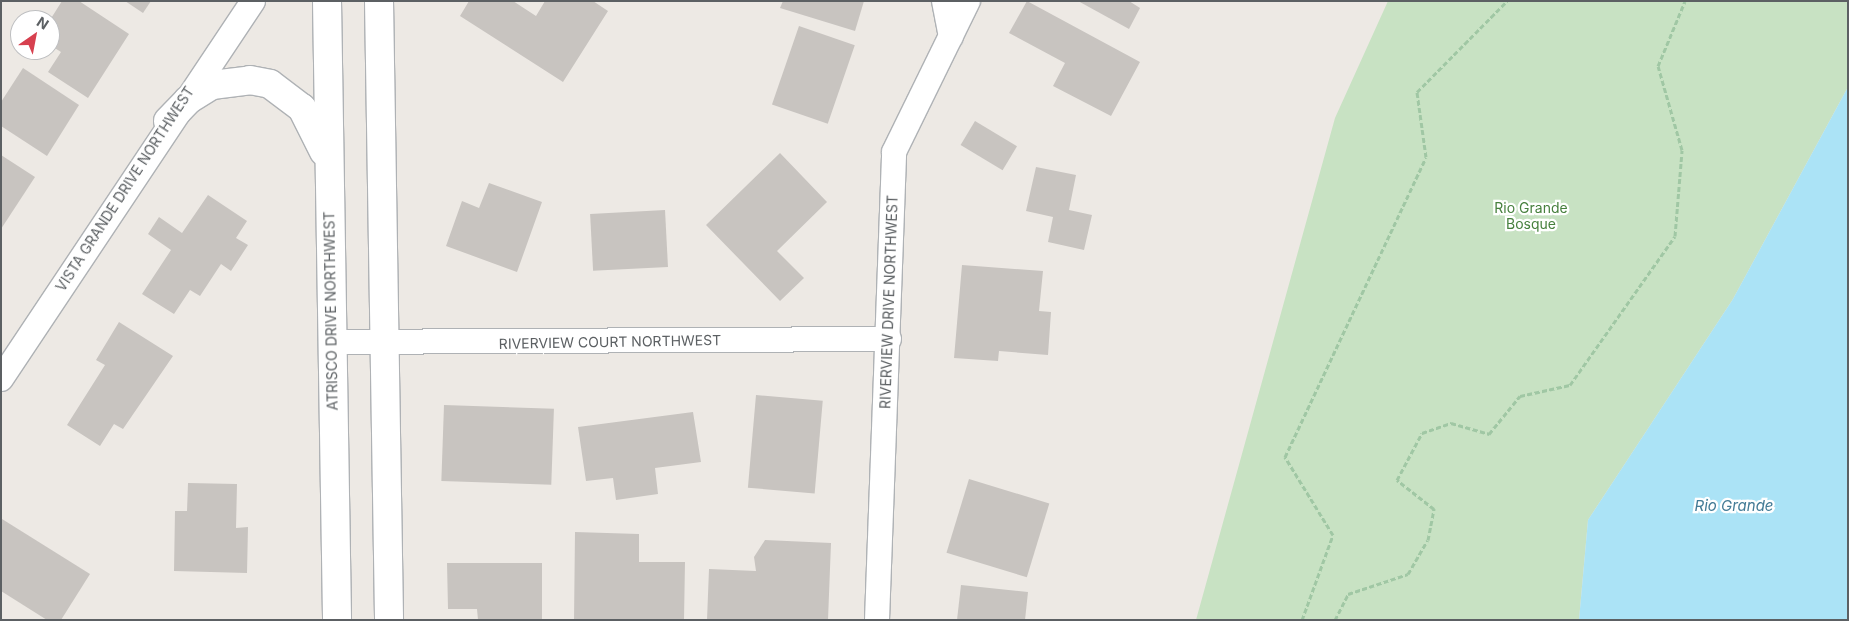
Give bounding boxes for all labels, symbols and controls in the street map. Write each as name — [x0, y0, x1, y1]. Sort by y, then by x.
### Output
north arrow — [10, 10, 60, 60]
text: N — [34, 13, 52, 33]
street label: VISTA GRANDE DRIVE NORTHWEST — [52, 83, 198, 295]
street label: RIVERVIEW DRIVE NORTHWEST — [877, 195, 901, 409]
park label: Rio Grande Bosque — [1494, 200, 1568, 232]
street label: ATRISCO DRIVE NORTHWEST — [321, 211, 341, 411]
street label: RIVERVIEW COURT NORTHWEST — [499, 332, 721, 352]
water label: Rio Grande — [1694, 497, 1774, 515]

